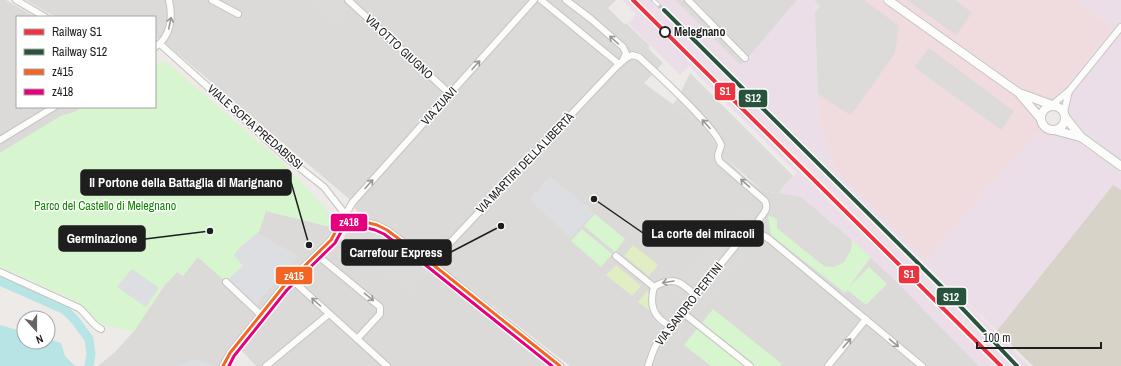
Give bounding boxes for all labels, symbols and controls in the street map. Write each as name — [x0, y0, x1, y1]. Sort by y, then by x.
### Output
street label: VIA OTTO GIUGNO — [361, 11, 437, 83]
legend — [16, 16, 156, 108]
one-way arrow — [166, 17, 174, 30]
text: Railway S1 — [52, 24, 102, 40]
place label: Melegnano — [674, 24, 725, 40]
marker: Melegnano — [659, 26, 671, 38]
one-way arrow — [609, 35, 620, 44]
text: Railway S12 — [52, 44, 107, 60]
one-way arrow — [471, 60, 480, 70]
text: z415 — [52, 64, 74, 80]
street label: VIALE SOFIA PREDABISSI — [204, 81, 306, 173]
line badge: S1 — [714, 82, 736, 101]
street label: VIA ZUAVI — [418, 83, 460, 129]
text: z418 — [52, 84, 73, 100]
text: S1 — [719, 84, 731, 98]
line badge: S12 — [738, 89, 768, 108]
text: S12 — [745, 91, 761, 105]
street label: VIA MARTIRI DELLA LIBERTÀ — [472, 109, 578, 217]
one-way arrow — [702, 119, 711, 129]
callout: Il Portone della Battaglia di Marignano — [81, 170, 291, 195]
text: Il Portone della Battaglia di Marignano — [89, 174, 283, 191]
one-way arrow — [365, 178, 374, 189]
one-way arrow — [740, 179, 750, 188]
park label: Parco del Castello di Melegnano — [34, 198, 176, 214]
line badge: z418 — [330, 213, 368, 232]
text: z418 — [339, 215, 359, 229]
callout: La corte dei miracoli — [643, 221, 763, 246]
text: La corte dei miracoli — [651, 225, 755, 242]
callout: Germinazione — [59, 226, 145, 251]
text: Germinazione — [67, 230, 137, 247]
callout: Carrefour Express — [342, 240, 451, 265]
text: Carrefour Express — [349, 244, 443, 261]
street label: VIA SANDRO PERTINI — [651, 259, 727, 349]
line badge: S1 — [898, 265, 920, 284]
line badge: z415 — [275, 266, 313, 285]
text: S1 — [903, 267, 915, 281]
text: z415 — [284, 269, 304, 283]
one-way arrow — [662, 278, 675, 286]
line badge: S12 — [936, 287, 967, 306]
text: S12 — [943, 290, 959, 304]
one-way arrow — [363, 292, 374, 301]
one-way arrow — [311, 298, 321, 307]
north arrow — [16, 310, 56, 350]
scale bar — [977, 324, 1101, 350]
text: 100 m — [983, 330, 1010, 346]
text: N — [34, 332, 45, 347]
one-way arrow — [842, 337, 851, 348]
one-way arrow — [889, 338, 899, 347]

